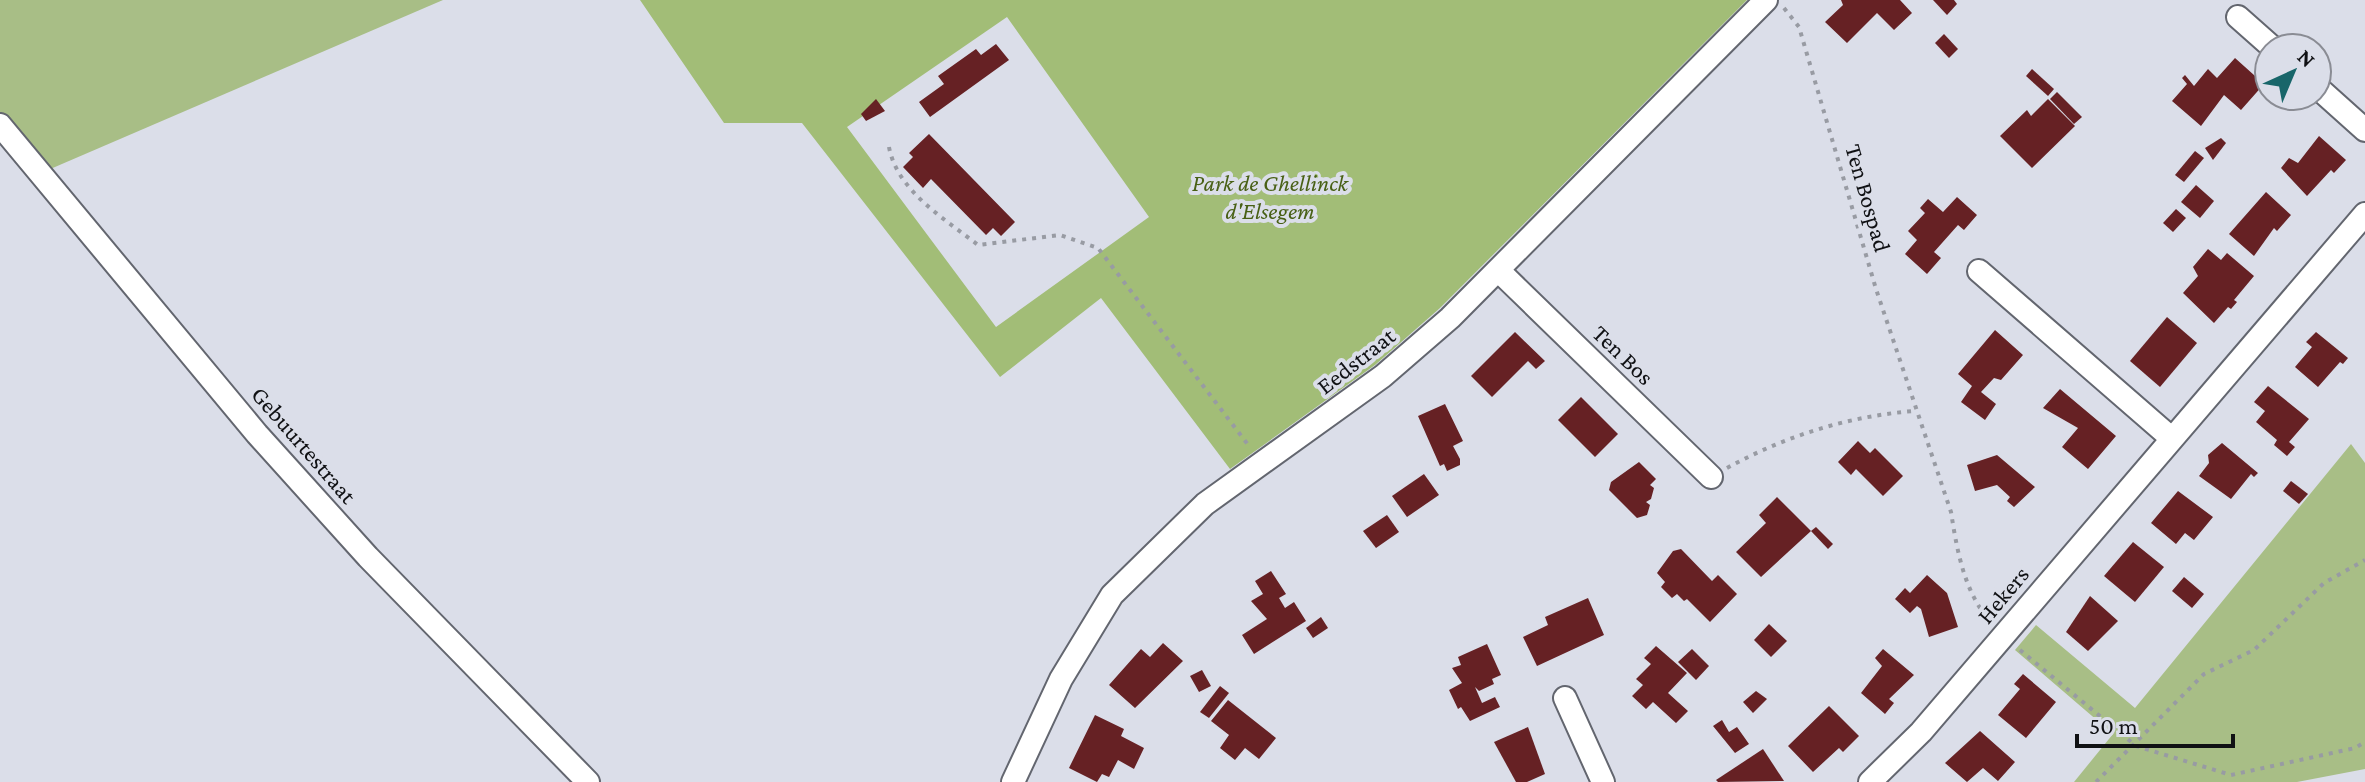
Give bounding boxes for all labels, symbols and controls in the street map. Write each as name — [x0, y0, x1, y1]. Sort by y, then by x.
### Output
north arrow — [2253, 32, 2333, 112]
text: N — [2292, 44, 2321, 72]
street label: Ten Bospad — [1840, 141, 1897, 255]
park label: Park de Ghellinck d'Elsegem — [1192, 169, 1350, 224]
street label: Ten Bos — [1587, 319, 1660, 390]
street label: Eedstraat — [1311, 321, 1401, 400]
street label: Gebuurtestraat — [246, 381, 363, 509]
street label: Hekers — [1971, 561, 2034, 629]
scale bar — [2077, 698, 2233, 748]
text: 50 m — [2089, 712, 2138, 739]

